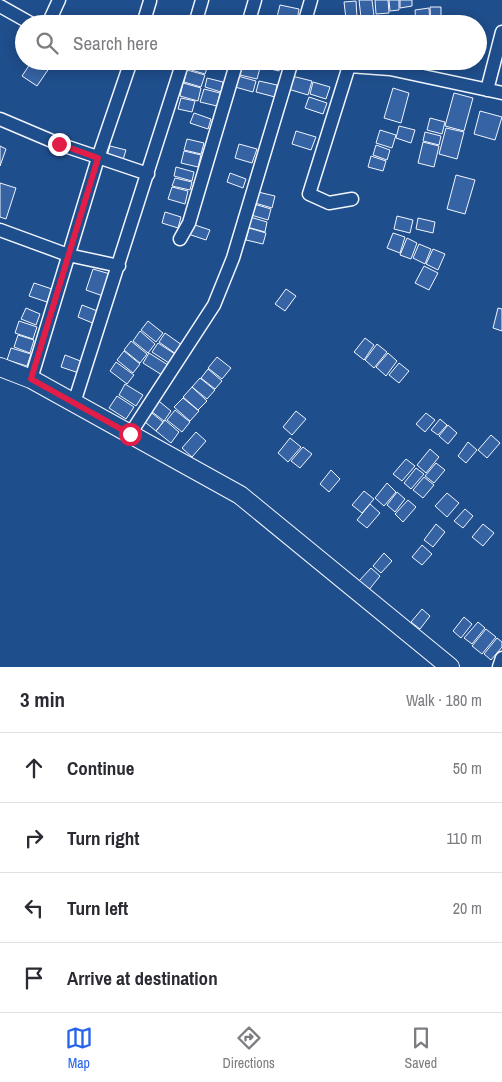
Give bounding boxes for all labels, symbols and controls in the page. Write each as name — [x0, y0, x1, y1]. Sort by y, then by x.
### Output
search box — [15, 15, 487, 70]
icon: search — [33, 29, 61, 57]
text: Search here — [73, 30, 158, 56]
route end — [48, 133, 71, 156]
route start — [119, 423, 142, 446]
text: 3 min — [20, 685, 65, 714]
text: Walk · 180 m — [406, 689, 482, 711]
icon: ahead — [20, 754, 48, 782]
text: Continue — [67, 755, 135, 781]
text: 50 m — [453, 757, 482, 779]
icon: right — [20, 824, 48, 852]
text: Turn right — [67, 825, 139, 851]
text: 110 m — [446, 827, 482, 849]
icon: left — [20, 894, 48, 922]
text: Turn left — [67, 895, 128, 921]
text: 20 m — [453, 897, 482, 919]
icon: arrive — [20, 964, 48, 992]
text: Arrive at destination — [67, 965, 218, 991]
tab: Map — [65, 1024, 93, 1072]
tab: Directions — [223, 1024, 275, 1072]
tab: Saved — [405, 1024, 437, 1072]

